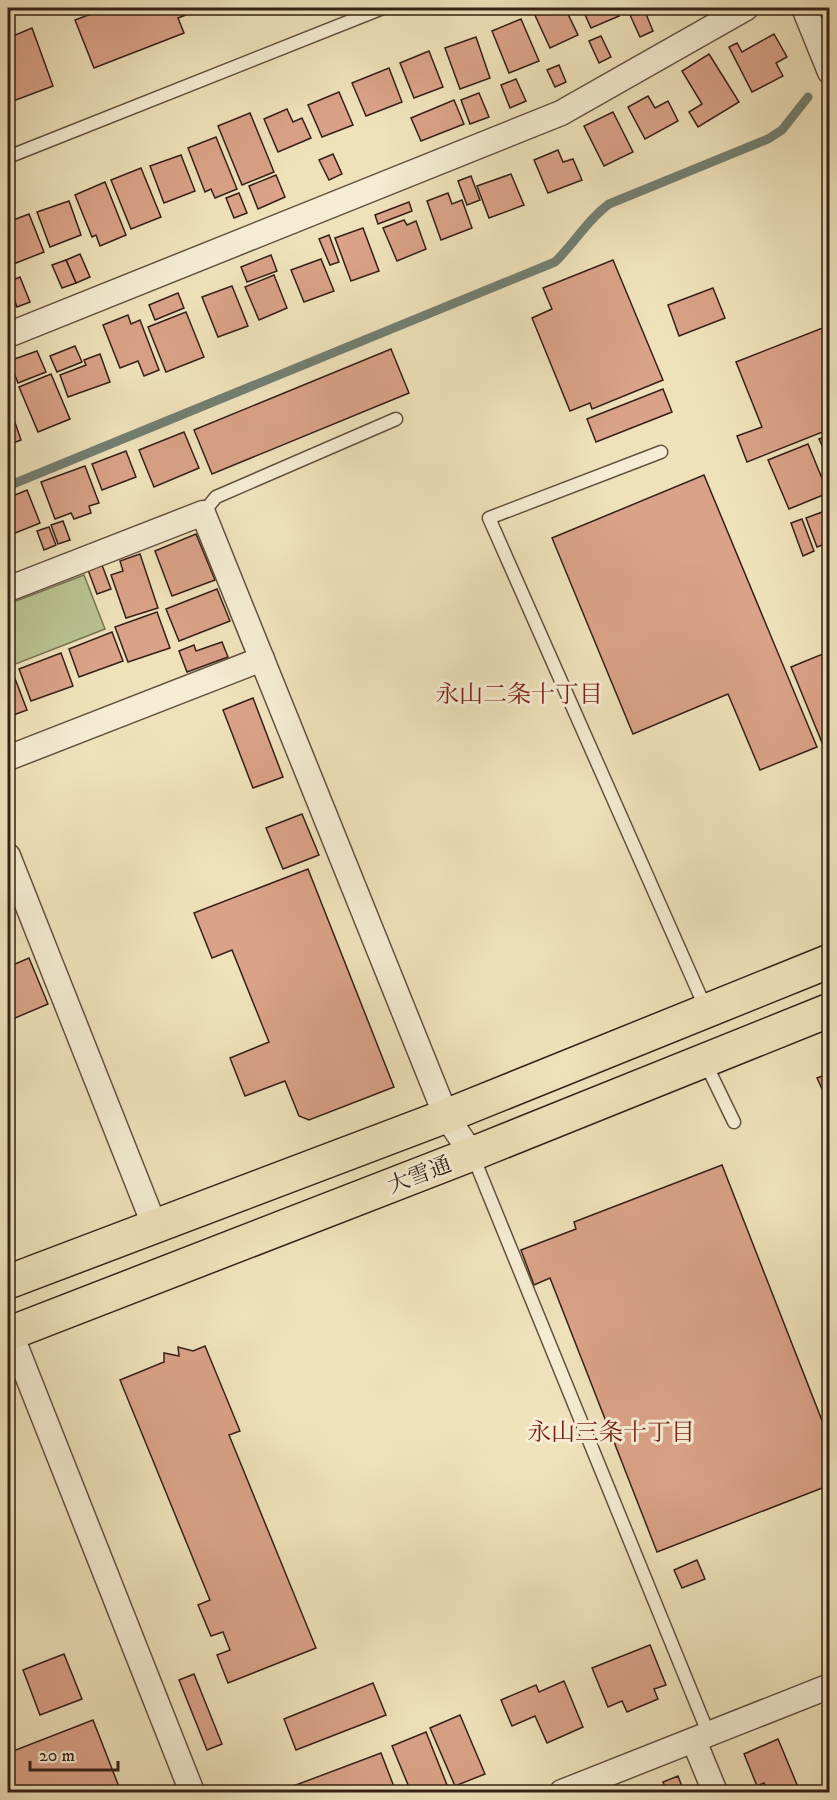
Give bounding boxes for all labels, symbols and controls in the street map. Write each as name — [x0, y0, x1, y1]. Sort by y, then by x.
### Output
district label: 永山二条十丁目 — [435, 680, 603, 710]
street label: 大雪通 — [384, 1151, 455, 1200]
district label: 永山三条十丁目 — [527, 1418, 695, 1448]
scale bar — [30, 1734, 118, 1772]
text: 20 m — [39, 1745, 75, 1767]

